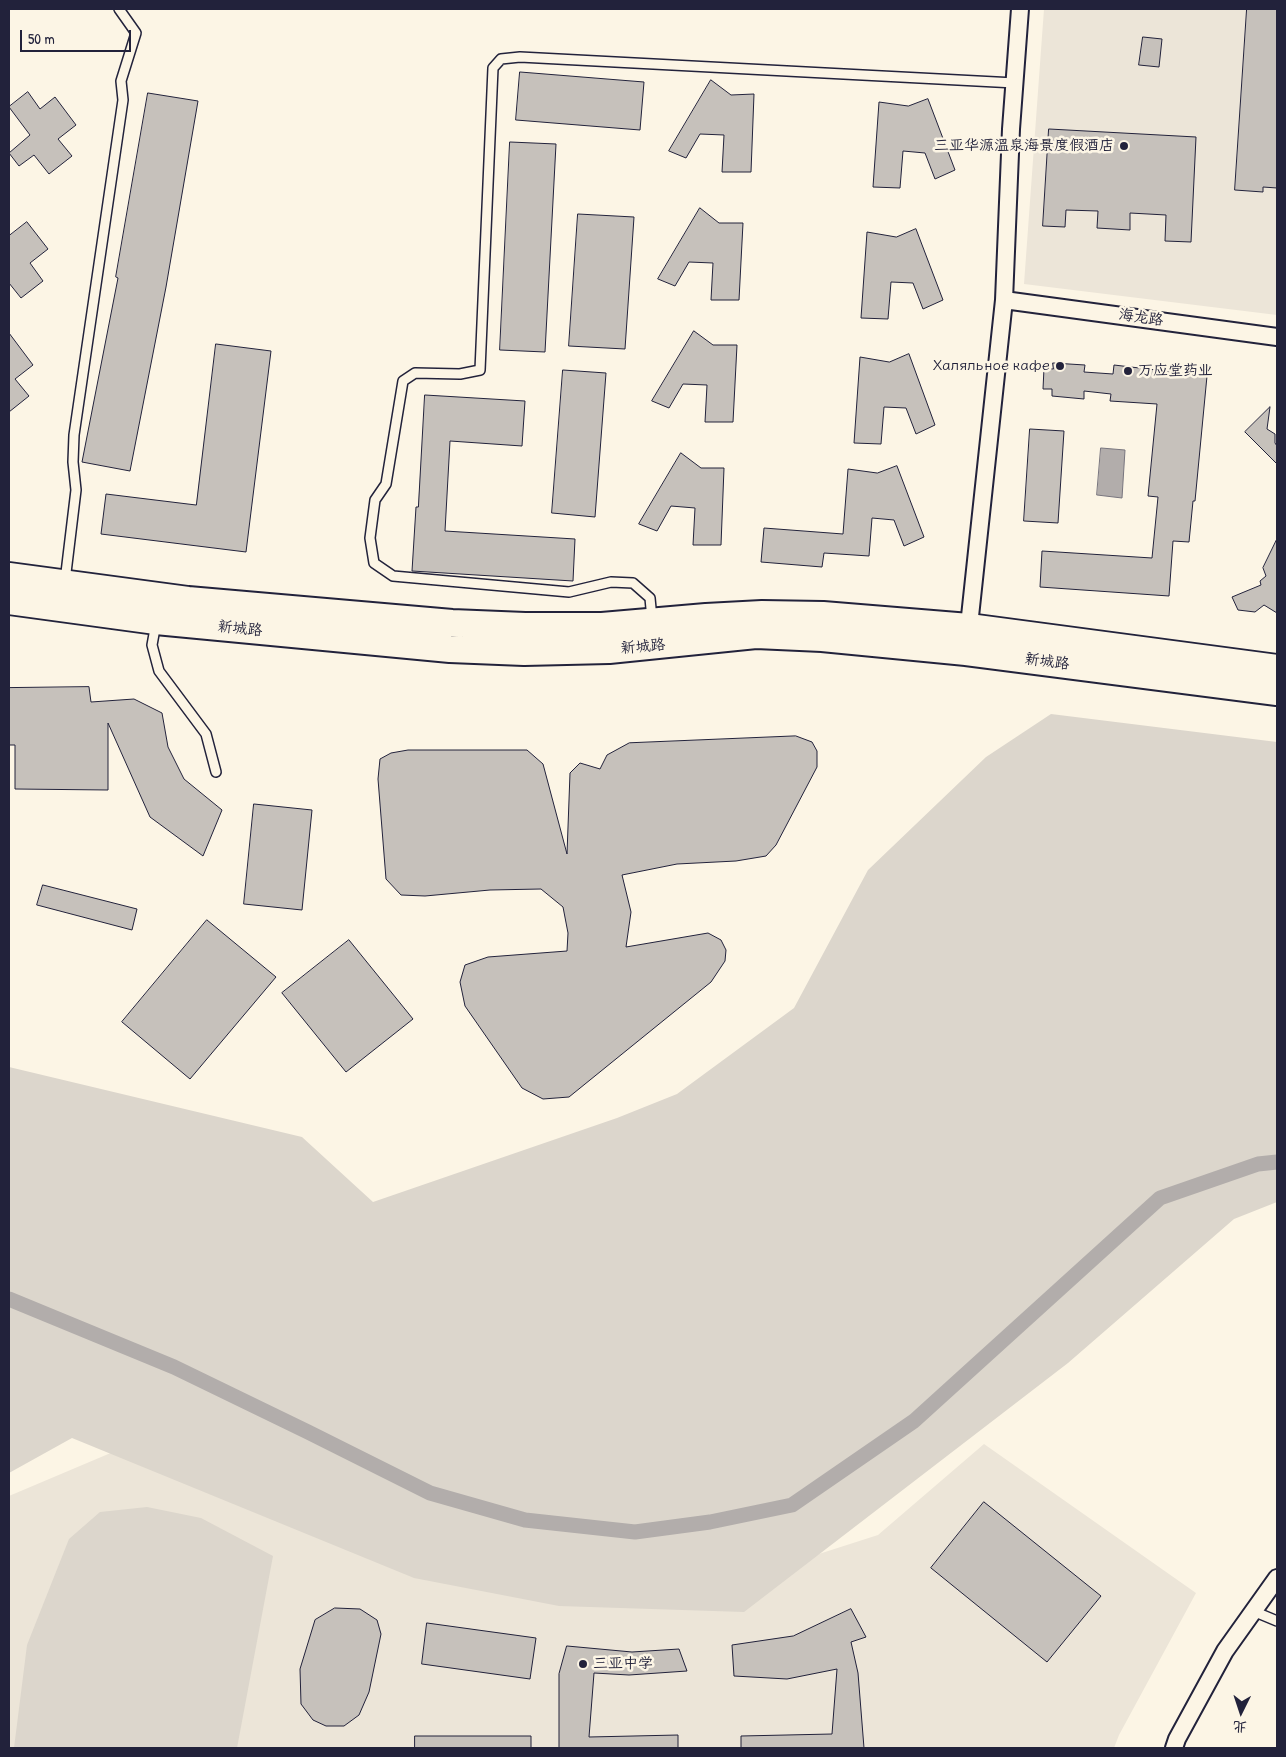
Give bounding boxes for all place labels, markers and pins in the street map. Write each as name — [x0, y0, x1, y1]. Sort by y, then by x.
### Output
place label: 三亚华源温泉海景度假酒店 — [934, 137, 1114, 155]
marker: 三亚华源温泉海景度假酒店 — [1118, 140, 1130, 152]
place label: Халяльное кафе — [933, 357, 1050, 375]
marker: Халяльное кафе — [1054, 360, 1066, 372]
place label: 万应堂药业 — [1138, 362, 1213, 380]
marker: 万应堂药业 — [1122, 365, 1134, 377]
place label: 三亚中学 — [593, 1655, 653, 1673]
marker: 三亚中学 — [577, 1658, 589, 1670]

